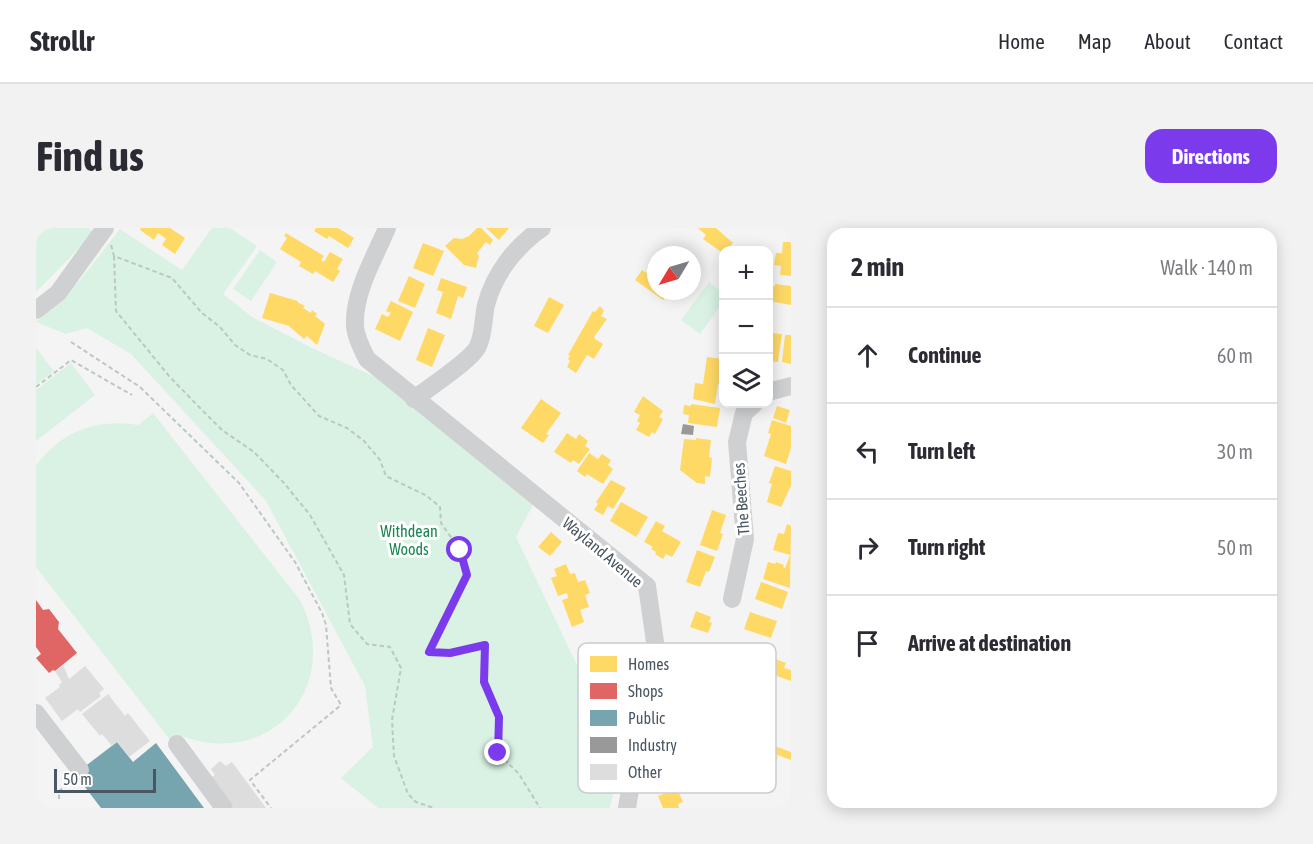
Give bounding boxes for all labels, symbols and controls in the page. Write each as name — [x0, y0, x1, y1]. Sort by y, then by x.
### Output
text: Strollr — [30, 25, 94, 57]
text: Home — [998, 29, 1045, 53]
text: Map — [1078, 29, 1112, 53]
text: About — [1145, 29, 1191, 53]
text: Contact — [1224, 29, 1283, 53]
button: Directions — [1145, 129, 1277, 183]
text: Find us — [36, 132, 144, 180]
north arrow — [647, 246, 701, 300]
map controls — [719, 246, 773, 408]
button: + — [719, 246, 773, 300]
text: 2 min — [851, 252, 904, 282]
text: Walk · 140 m — [1161, 256, 1253, 279]
button: − — [719, 300, 773, 354]
icon: ahead — [851, 339, 884, 372]
text: Continue — [908, 342, 982, 368]
text: 60 m — [1217, 344, 1253, 367]
button: layers — [719, 354, 773, 408]
icon: left — [851, 435, 884, 468]
text: Turn left — [908, 438, 975, 464]
text: 30 m — [1217, 440, 1253, 463]
street label: The Beeches — [729, 462, 753, 536]
street label: Wayland Avenue — [559, 513, 647, 591]
park label: Withdean Woods — [380, 522, 438, 558]
icon: right — [851, 531, 884, 564]
text: Turn right — [908, 534, 985, 560]
route start — [446, 536, 472, 562]
text: 50 m — [1217, 536, 1253, 559]
icon: arrive — [851, 627, 884, 660]
text: Arrive at destination — [908, 630, 1071, 656]
legend — [578, 643, 776, 793]
text: Homes — [628, 655, 670, 673]
text: Shops — [628, 682, 664, 701]
text: Public — [628, 709, 665, 727]
text: Industry — [628, 736, 677, 755]
route end — [484, 739, 510, 765]
text: Other — [628, 763, 662, 781]
scale bar — [54, 766, 156, 794]
text: 50 m — [63, 770, 92, 788]

